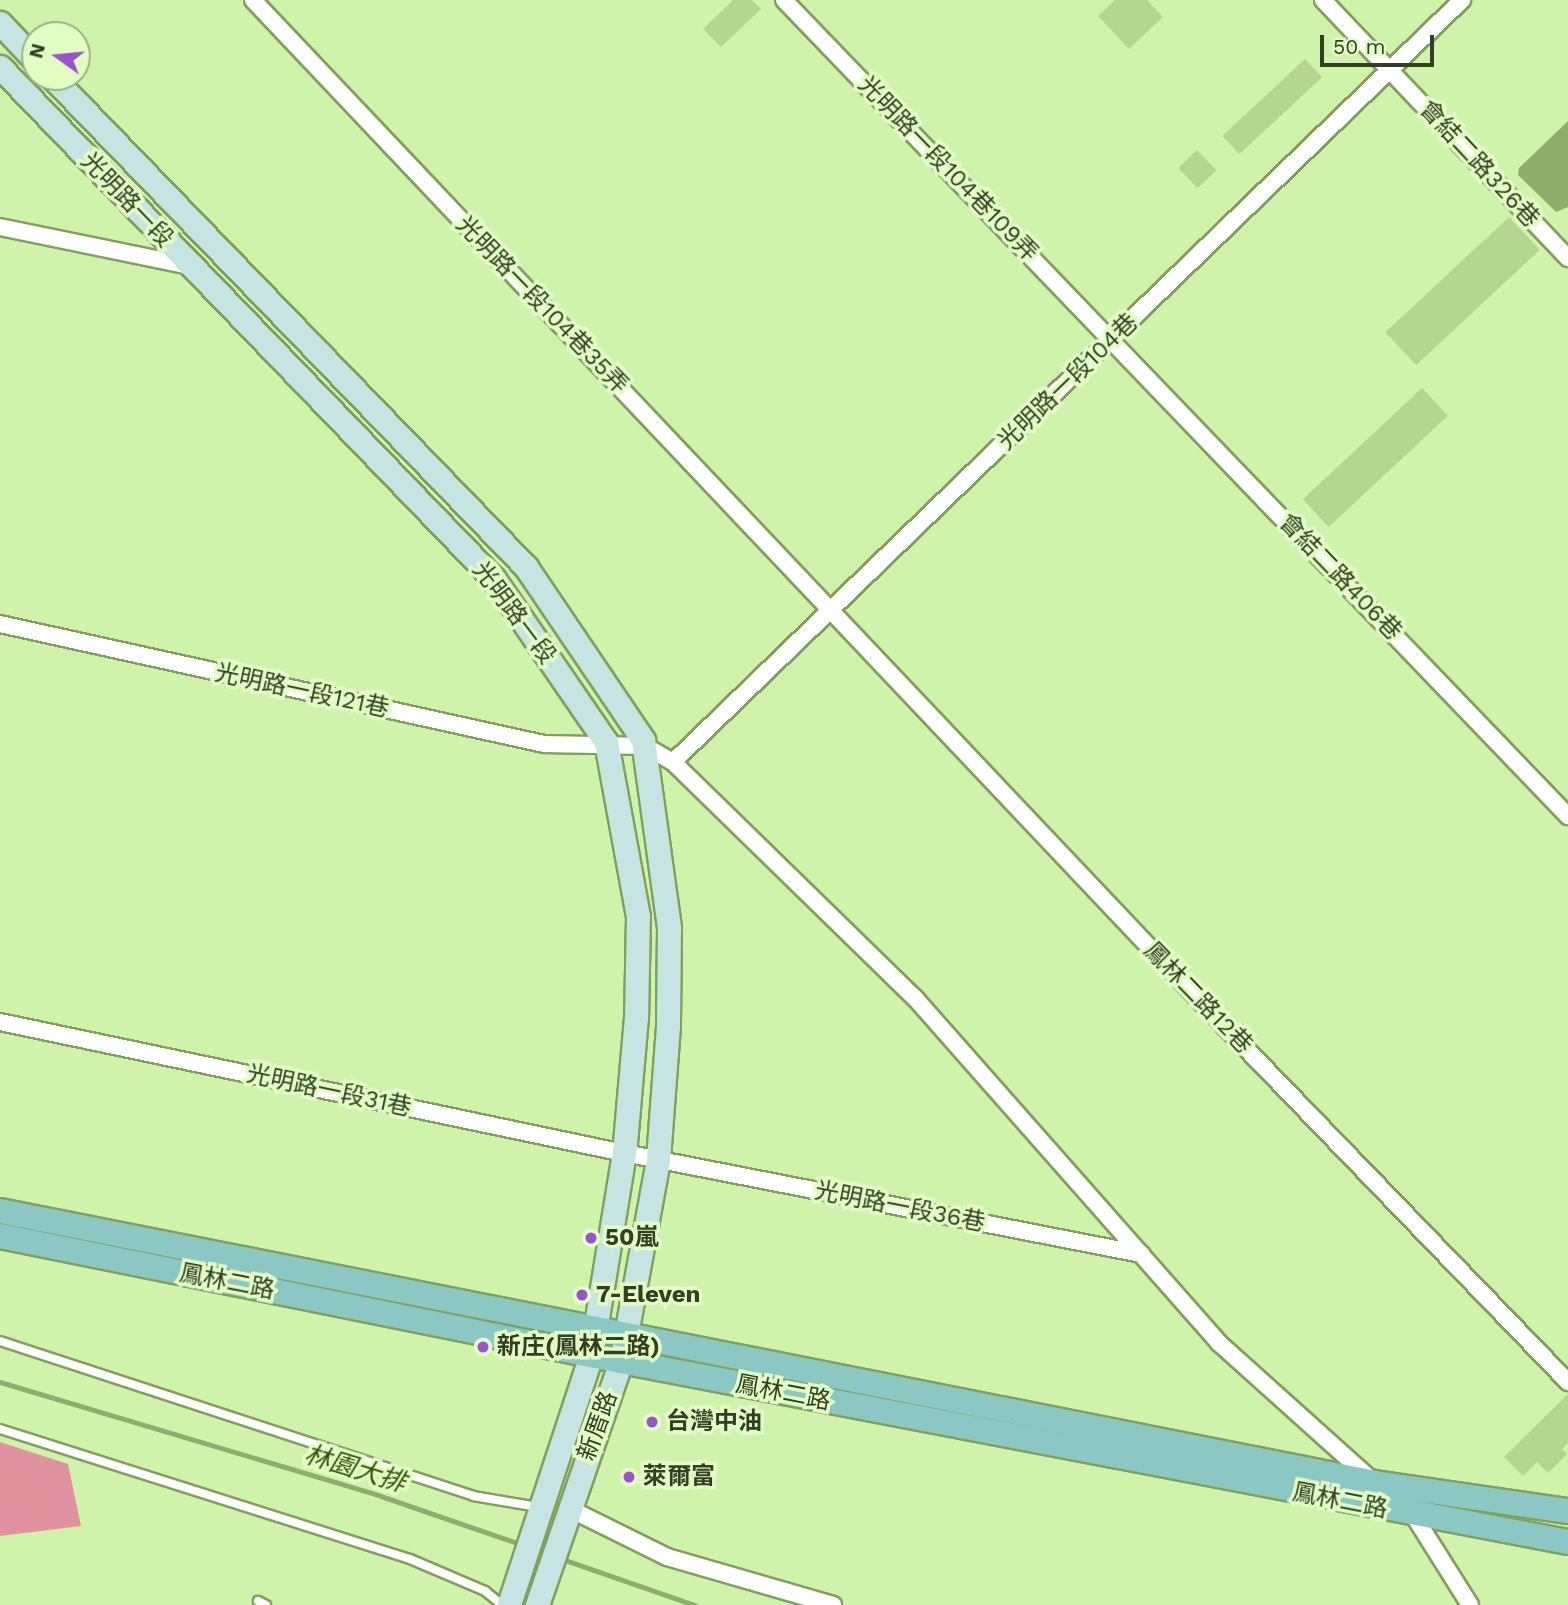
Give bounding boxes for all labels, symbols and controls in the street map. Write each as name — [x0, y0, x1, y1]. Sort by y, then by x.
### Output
north arrow — [21, 21, 91, 91]
scale bar — [1323, 21, 1437, 65]
text: 50 m — [1333, 34, 1385, 59]
text: N — [24, 41, 50, 61]
street label: 光明路一段104巷109弄 — [852, 71, 1044, 267]
street label: 會結二路326巷 — [1413, 95, 1545, 233]
street label: 光明路一段 — [75, 147, 179, 253]
street label: 光明路一段104巷35弄 — [450, 211, 634, 399]
street label: 光明路一段104巷 — [992, 308, 1144, 456]
street label: 會結二路406巷 — [1273, 508, 1407, 646]
street label: 光明路一段 — [466, 556, 562, 670]
street label: 光明路一段121巷 — [213, 659, 391, 723]
street label: 鳳林二路12巷 — [1138, 936, 1258, 1060]
street label: 光明路一段31巷 — [244, 1060, 414, 1122]
street label: 光明路一段36巷 — [813, 1176, 987, 1238]
place label: 50嵐 — [605, 1224, 658, 1252]
marker: 50嵐 — [583, 1230, 599, 1246]
street label: 鳳林二路 — [177, 1259, 277, 1305]
place label: 7-Eleven — [596, 1281, 700, 1309]
marker: 7-Eleven — [574, 1287, 590, 1303]
place label: 新庄(鳳林二路) — [497, 1333, 660, 1361]
marker: 新庄(鳳林二路) — [475, 1339, 491, 1355]
street label: 鳳林二路 — [733, 1370, 833, 1416]
street label: 新厝路 — [572, 1387, 624, 1465]
place label: 台灣中油 — [666, 1408, 762, 1436]
marker: 台灣中油 — [644, 1414, 660, 1430]
water label: 林園大排 — [301, 1439, 409, 1499]
place label: 萊爾富 — [643, 1463, 715, 1491]
marker: 萊爾富 — [621, 1469, 637, 1485]
street label: 鳳林二路 — [1290, 1478, 1390, 1524]

